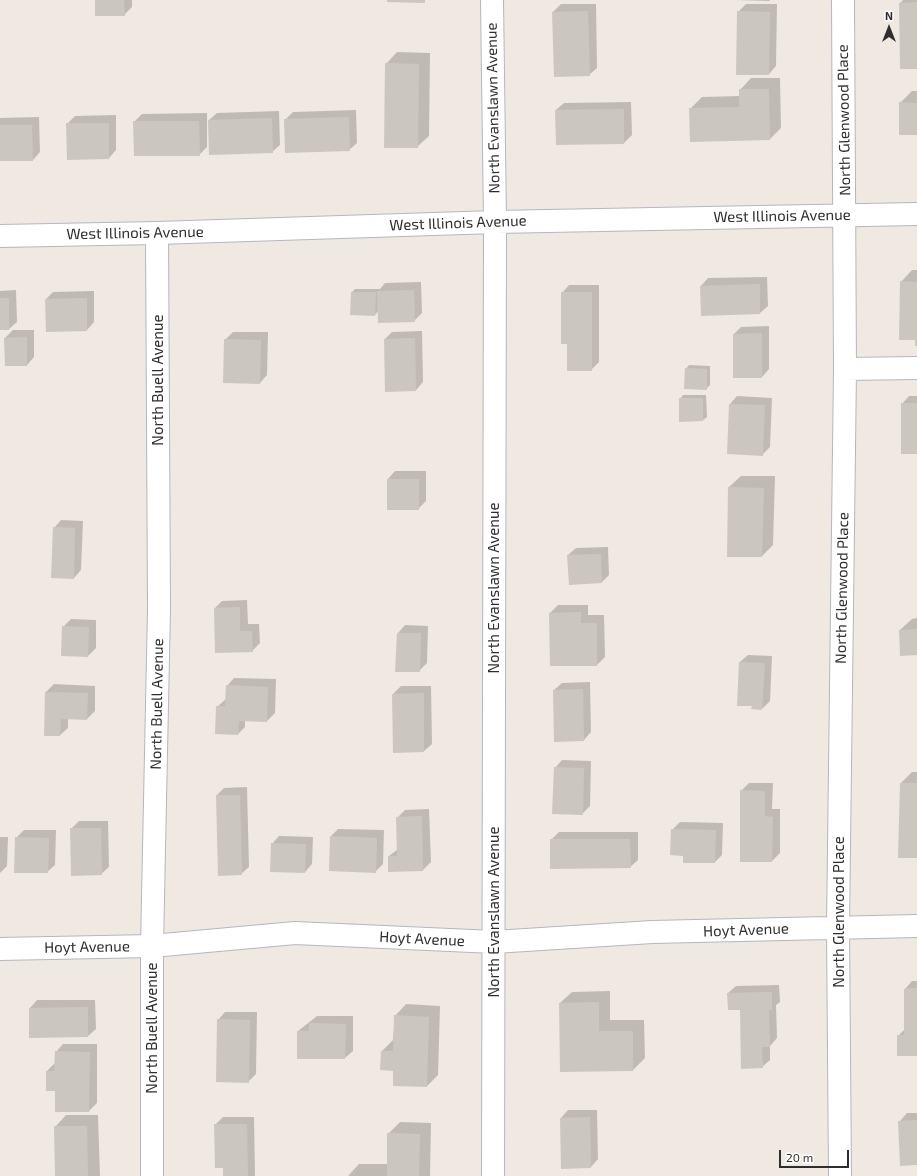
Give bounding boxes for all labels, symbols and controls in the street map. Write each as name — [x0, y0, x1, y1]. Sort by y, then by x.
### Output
north arrow — [869, 8, 909, 48]
text: N — [885, 9, 893, 22]
street label: North Evanslawn Avenue — [483, 22, 503, 194]
street label: North Glenwood Place — [834, 44, 854, 196]
street label: West Illinois Avenue — [713, 206, 851, 226]
street label: West Illinois Avenue — [389, 212, 527, 234]
street label: West Illinois Avenue — [66, 223, 204, 243]
street label: North Buell Avenue — [149, 314, 167, 446]
street label: North Evanslawn Avenue — [485, 502, 503, 674]
street label: North Glenwood Place — [832, 512, 852, 664]
street label: North Buell Avenue — [147, 638, 167, 770]
street label: North Evanslawn Avenue — [485, 826, 503, 998]
street label: North Glenwood Place — [830, 836, 848, 988]
street label: Hoyt Avenue — [703, 920, 789, 940]
street label: Hoyt Avenue — [379, 928, 465, 950]
street label: Hoyt Avenue — [44, 937, 130, 957]
street label: North Buell Avenue — [143, 962, 161, 1094]
scale bar — [781, 1142, 851, 1168]
text: 20 m — [786, 1150, 813, 1164]

